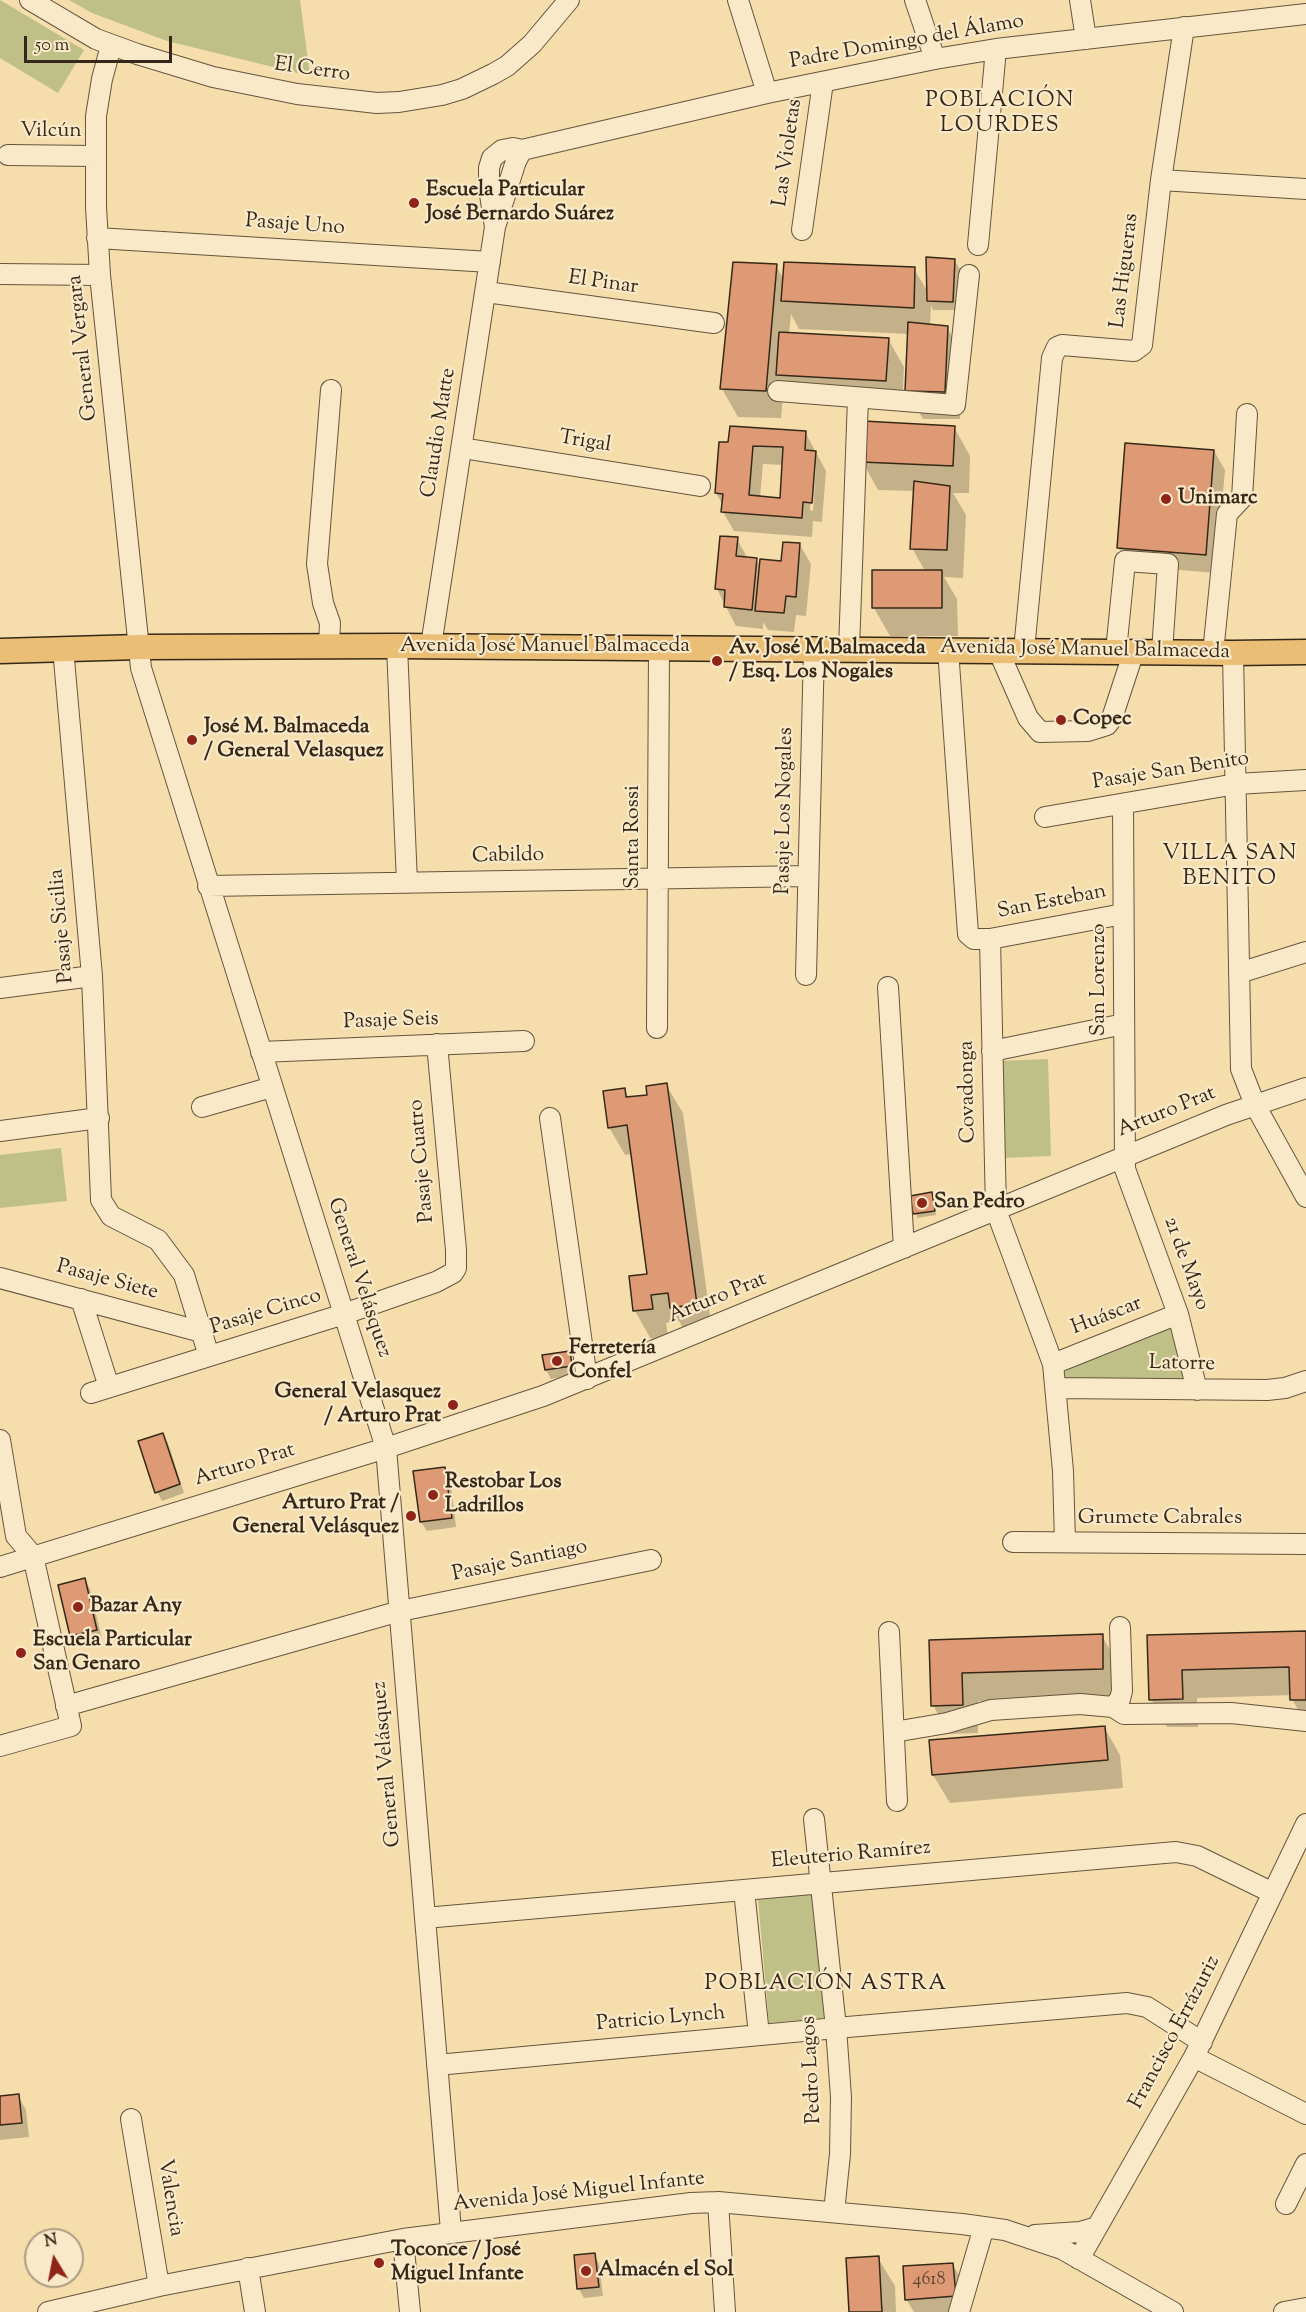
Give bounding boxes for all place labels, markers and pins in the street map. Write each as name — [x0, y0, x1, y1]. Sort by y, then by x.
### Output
place label: Escuela Particular José Bernardo Suárez — [426, 178, 614, 228]
marker: Escuela Particular José Bernardo Suárez — [407, 196, 421, 210]
place label: Unimarc — [1178, 486, 1258, 512]
marker: Unimarc — [1159, 492, 1173, 506]
place label: Av. José M.Balmaceda / Esq. Los Nogales — [729, 636, 926, 686]
marker: Av. José M.Balmaceda / Esq. Los Nogales — [710, 654, 724, 668]
place label: Copec — [1073, 707, 1132, 733]
marker: Copec — [1054, 713, 1068, 727]
place label: José M. Balmaceda / General Velasquez — [204, 715, 384, 765]
marker: José M. Balmaceda / General Velasquez — [185, 733, 199, 747]
place label: San Pedro — [934, 1190, 1025, 1216]
marker: San Pedro — [915, 1196, 929, 1210]
place label: Ferretería Confel — [569, 1336, 656, 1386]
marker: Ferretería Confel — [550, 1354, 564, 1368]
place label: General Velasquez / Arturo Prat — [274, 1380, 441, 1430]
marker: General Velasquez / Arturo Prat — [446, 1398, 460, 1412]
place label: Restobar Los Ladrillos — [445, 1470, 562, 1520]
marker: Restobar Los Ladrillos — [426, 1488, 440, 1502]
place label: Arturo Prat / General Velásquez — [232, 1491, 399, 1541]
marker: Arturo Prat / General Velásquez — [404, 1509, 418, 1523]
place label: Bazar Any — [90, 1594, 182, 1620]
marker: Bazar Any — [71, 1600, 85, 1614]
place label: Escuela Particular San Genaro — [33, 1628, 192, 1678]
marker: Escuela Particular San Genaro — [14, 1646, 28, 1660]
place label: Toconce / José Miguel Infante — [391, 2238, 524, 2288]
marker: Toconce / José Miguel Infante — [372, 2256, 386, 2270]
place label: Almacén el Sol — [598, 2258, 734, 2284]
marker: Almacén el Sol — [579, 2264, 593, 2278]

